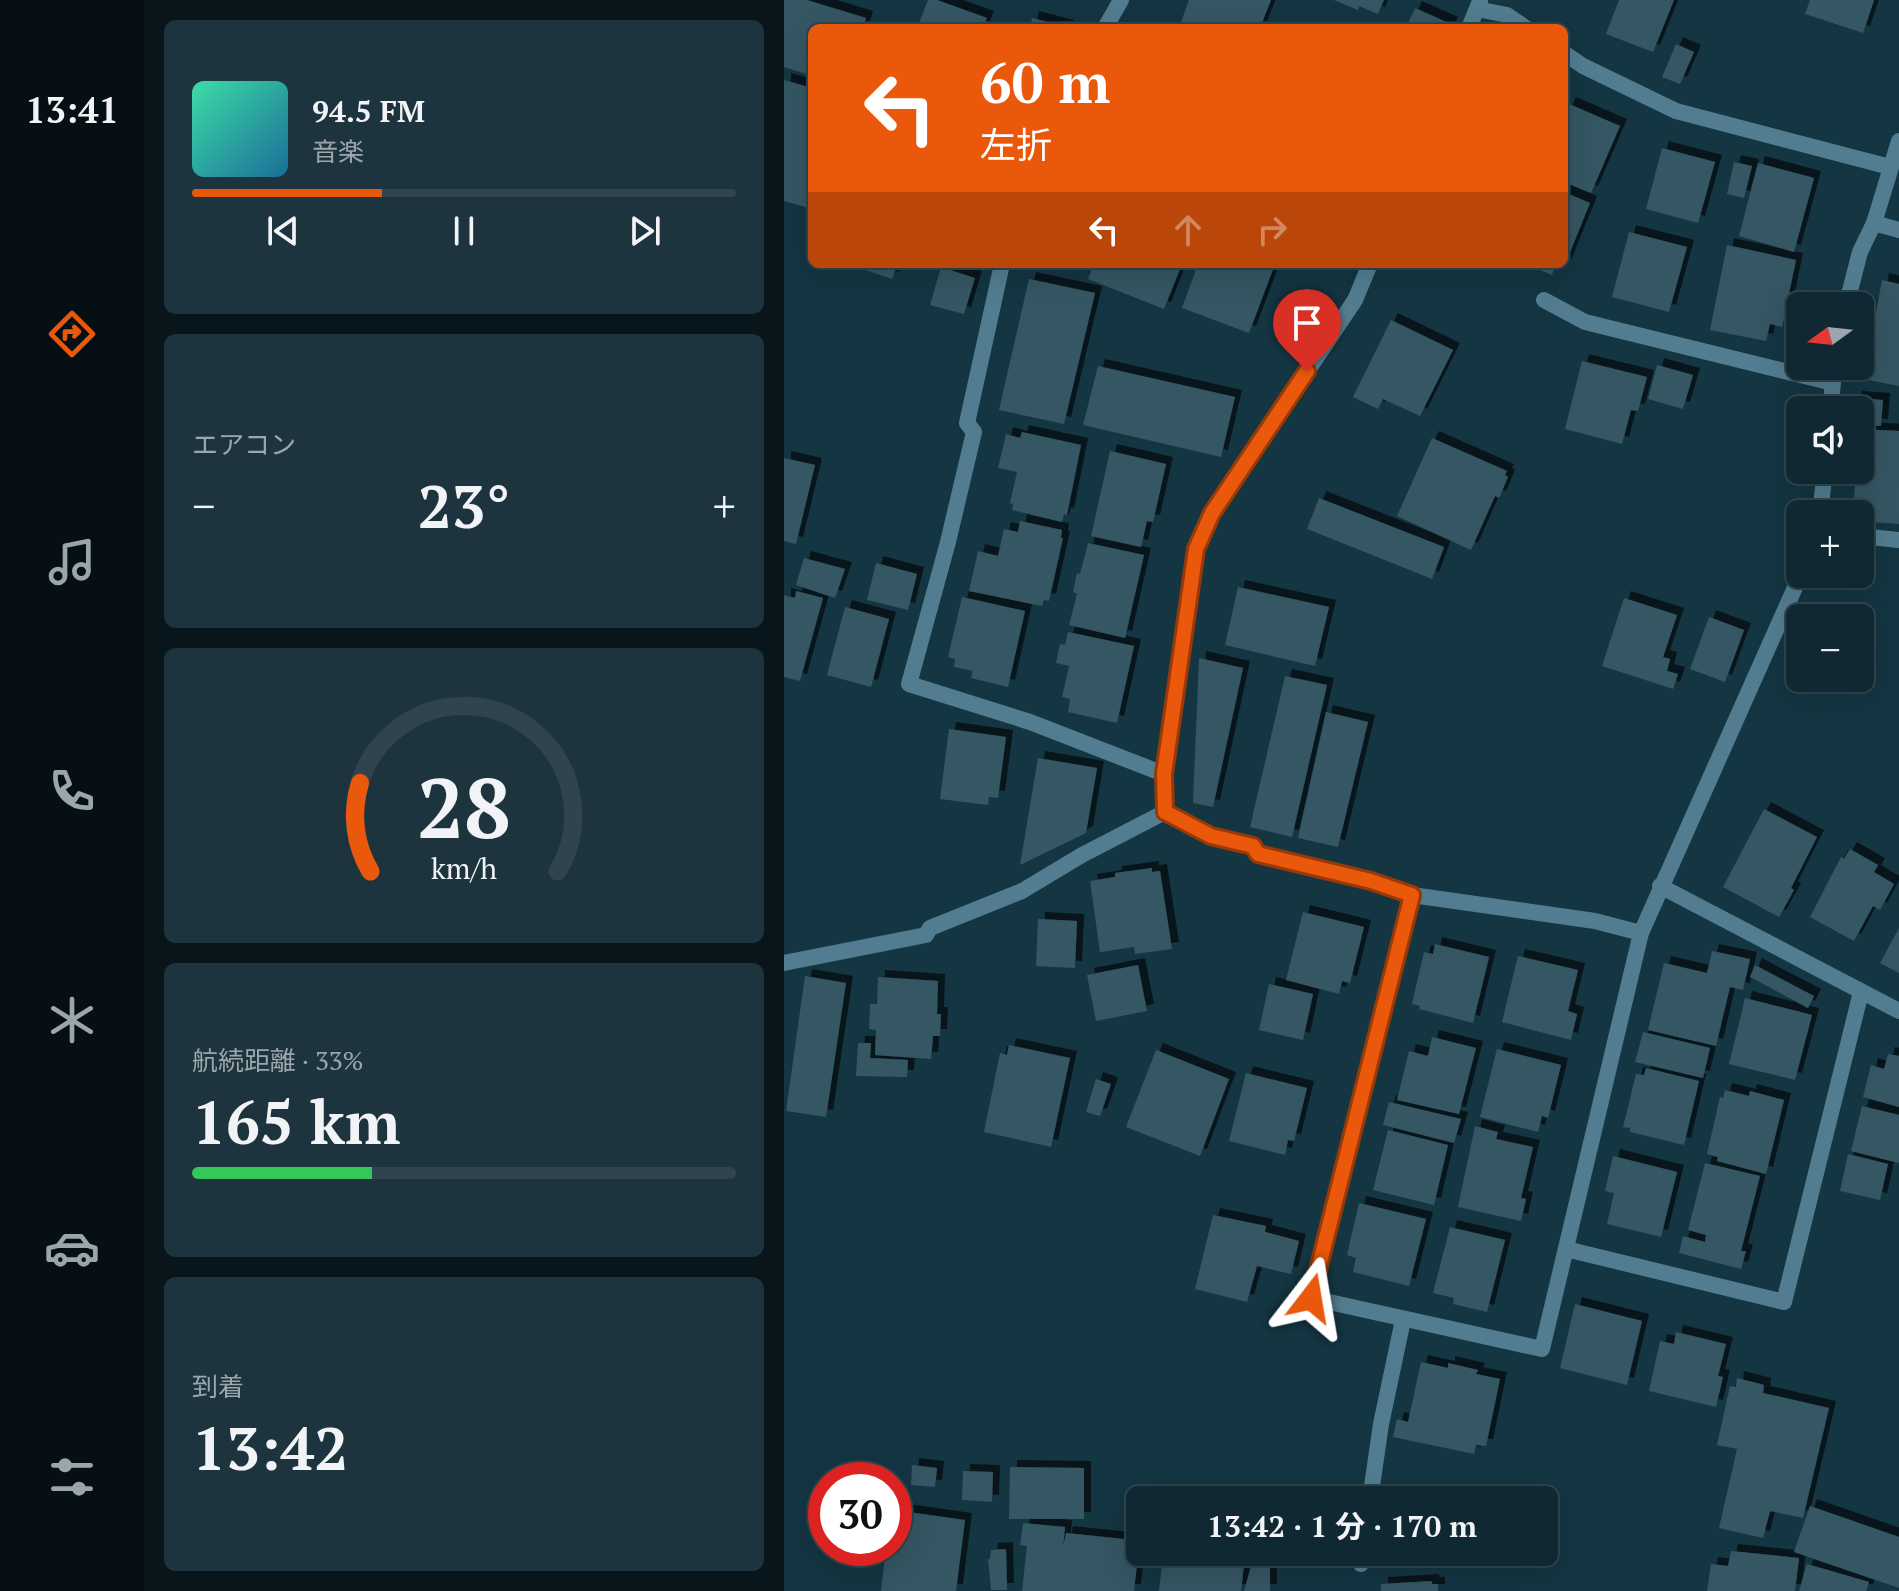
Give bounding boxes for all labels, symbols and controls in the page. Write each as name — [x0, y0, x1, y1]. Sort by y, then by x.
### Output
text: 60 m — [980, 45, 1110, 119]
icon: left — [848, 56, 952, 160]
text: 13:41 — [25, 86, 119, 133]
text: 94.5 FM — [312, 91, 425, 131]
text: 左折 — [980, 121, 1052, 168]
text: 音楽 — [312, 134, 364, 168]
icon: left — [1082, 208, 1126, 252]
icon: ahead — [1166, 208, 1210, 252]
icon: right — [1250, 208, 1294, 252]
icon: previous — [261, 209, 305, 253]
icon: pause — [442, 209, 486, 253]
icon: next — [623, 209, 667, 253]
pin — [1273, 289, 1341, 371]
north arrow — [1786, 292, 1874, 380]
map controls — [1786, 292, 1874, 692]
icon: arrive — [1285, 301, 1329, 345]
icon: directions — [44, 306, 100, 362]
button: sound — [1786, 396, 1874, 484]
text: エアコン — [192, 427, 296, 461]
text: 23° — [418, 466, 510, 545]
text: − — [192, 476, 215, 535]
text: + — [713, 476, 736, 535]
button: + — [1786, 500, 1874, 588]
icon: music — [44, 534, 100, 590]
button: − — [1786, 604, 1874, 692]
text: 28 — [417, 751, 511, 861]
icon: phone — [44, 763, 100, 819]
text: km/h — [431, 849, 497, 887]
icon: climate — [44, 992, 100, 1048]
text: 航続距離 · 33% — [192, 1043, 364, 1077]
text: 165 km — [192, 1082, 400, 1161]
icon: car — [44, 1220, 100, 1276]
position arrow — [1269, 1256, 1353, 1340]
text: 到着 — [192, 1369, 244, 1403]
text: 13:42 — [192, 1408, 348, 1487]
icon: filters — [44, 1449, 100, 1505]
speed limit sign: 30 — [808, 1462, 912, 1566]
text: 13:42 · 1 分 · 170 m — [1207, 1506, 1477, 1546]

